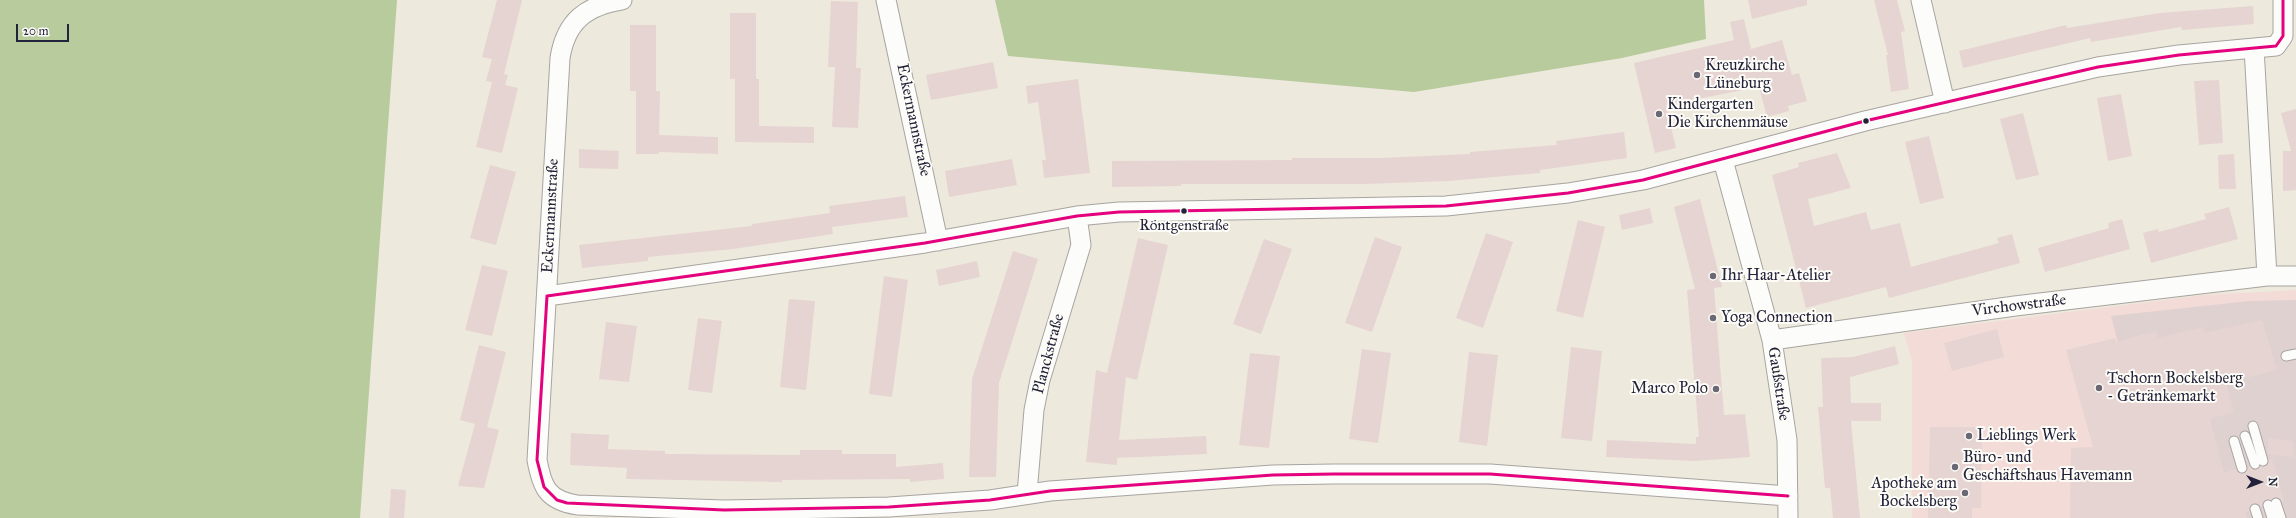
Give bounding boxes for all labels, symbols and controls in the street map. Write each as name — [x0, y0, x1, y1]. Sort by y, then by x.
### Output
scale bar — [18, 16, 71, 42]
text: 20 m — [23, 24, 49, 38]
place label: Kreuzkirche Lüneburg — [1705, 56, 1785, 94]
street label: Eckermannstraße — [892, 62, 934, 178]
marker: Kreuzkirche Lüneburg — [1692, 70, 1702, 80]
place label: Kindergarten Die Kirchenmäuse — [1667, 95, 1788, 133]
marker: Kindergarten Die Kirchenmäuse — [1654, 109, 1664, 119]
unlabelled marker — [1861, 116, 1871, 126]
street label: Eckermannstraße — [538, 158, 564, 274]
marker: Röntgenstraße — [1179, 206, 1189, 216]
place label: Röntgenstraße — [1139, 217, 1229, 235]
place label: Ihr Haar-Atelier — [1721, 266, 1830, 286]
marker: Ihr Haar-Atelier — [1708, 271, 1718, 281]
street label: Virchowstraße — [1971, 291, 2067, 321]
place label: Yoga Connection — [1721, 308, 1833, 328]
street label: Planckstraße — [1029, 312, 1069, 396]
marker: Yoga Connection — [1708, 313, 1718, 323]
street label: Gaußstraße — [1763, 346, 1793, 422]
place label: Tschorn Bockelsberg - Getränkemarkt — [2107, 369, 2243, 407]
place label: Marco Polo — [1631, 379, 1708, 399]
marker: Tschorn Bockelsberg - Getränkemarkt — [2094, 383, 2104, 393]
marker: Marco Polo — [1711, 384, 1721, 394]
place label: Lieblings Werk — [1977, 426, 2076, 446]
marker: Lieblings Werk — [1964, 431, 1974, 441]
place label: Büro- und Geschäftshaus Havemann — [1963, 448, 2132, 486]
marker: Büro- und Geschäftshaus Havemann — [1950, 462, 1960, 472]
north arrow — [2240, 462, 2280, 502]
place label: Apotheke am Bockelsberg — [1871, 474, 1957, 512]
text: N — [2266, 477, 2279, 487]
marker: Apotheke am Bockelsberg — [1960, 488, 1970, 498]

